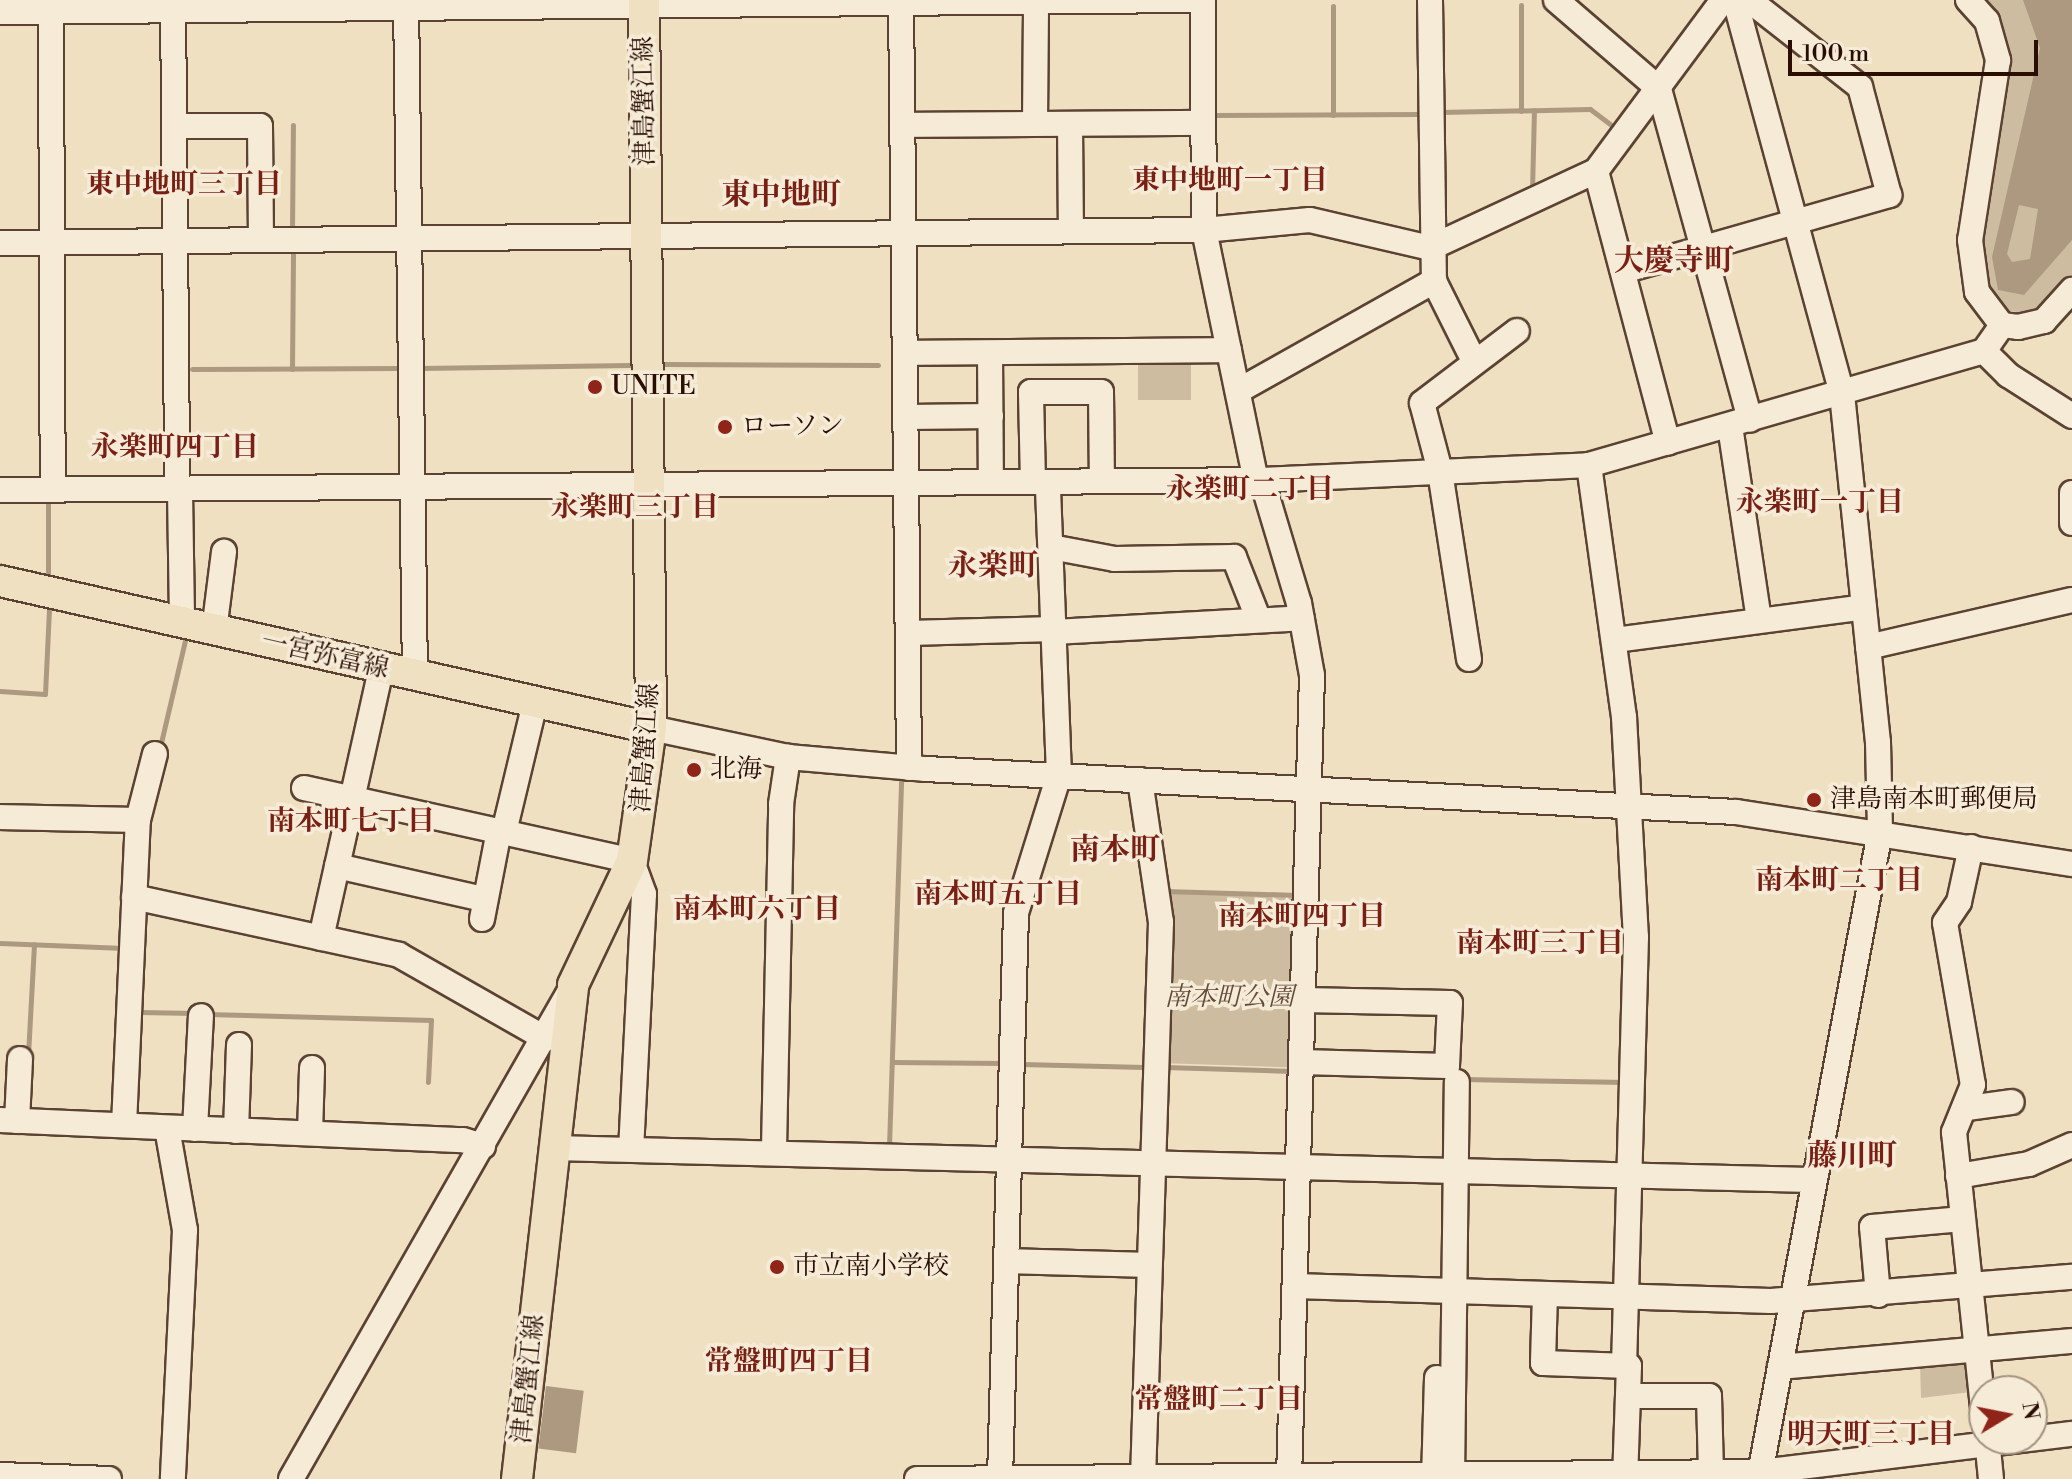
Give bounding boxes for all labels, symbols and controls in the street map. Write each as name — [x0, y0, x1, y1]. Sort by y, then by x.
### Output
scale bar — [1792, 24, 2042, 74]
street label: 津島蟹江線 — [628, 36, 662, 166]
text: 100 m — [1802, 39, 1869, 69]
district label: 東中地町一丁目 — [1132, 164, 1328, 198]
district label: 東中地町三丁目 — [86, 168, 282, 202]
district label: 東中地町 — [721, 177, 841, 213]
district label: 大慶寺町 — [1614, 243, 1734, 279]
place label: UNITE — [611, 371, 696, 403]
marker: UNITE — [586, 378, 604, 396]
place label: ローソン — [741, 411, 845, 443]
marker: ローソン — [716, 418, 734, 436]
district label: 永楽町四丁目 — [91, 431, 259, 465]
district label: 永楽町二丁目 — [1166, 473, 1334, 507]
district label: 永楽町一丁目 — [1736, 486, 1904, 520]
district label: 永楽町三丁目 — [551, 491, 719, 525]
district label: 永楽町 — [948, 548, 1038, 584]
street label: 一宮弥富線 — [258, 626, 392, 686]
street label: 津島蟹江線 — [626, 682, 666, 814]
place label: 北海 — [710, 754, 762, 786]
marker: 北海 — [685, 761, 703, 779]
place label: 津島南本町郵便局 — [1830, 784, 2038, 816]
marker: 津島南本町郵便局 — [1805, 791, 1823, 809]
district label: 南本町七丁目 — [267, 805, 435, 839]
district label: 南本町 — [1070, 832, 1160, 868]
district label: 南本町二丁目 — [1755, 864, 1923, 898]
district label: 南本町五丁目 — [914, 878, 1082, 912]
district label: 南本町六丁目 — [673, 893, 841, 927]
district label: 南本町四丁目 — [1218, 900, 1386, 934]
district label: 南本町三丁目 — [1456, 927, 1624, 961]
park label: 南本町公園 — [1164, 982, 1294, 1014]
district label: 藤川町 — [1807, 1138, 1897, 1174]
place label: 市立南小学校 — [793, 1251, 949, 1283]
marker: 市立南小学校 — [768, 1258, 786, 1276]
street label: 津島蟹江線 — [507, 1313, 551, 1445]
district label: 常盤町四丁目 — [705, 1345, 873, 1379]
north arrow — [1968, 1375, 2048, 1455]
district label: 常盤町二丁目 — [1135, 1383, 1303, 1417]
text: N — [2015, 1400, 2045, 1422]
district label: 明天町三丁目 — [1787, 1418, 1955, 1452]

